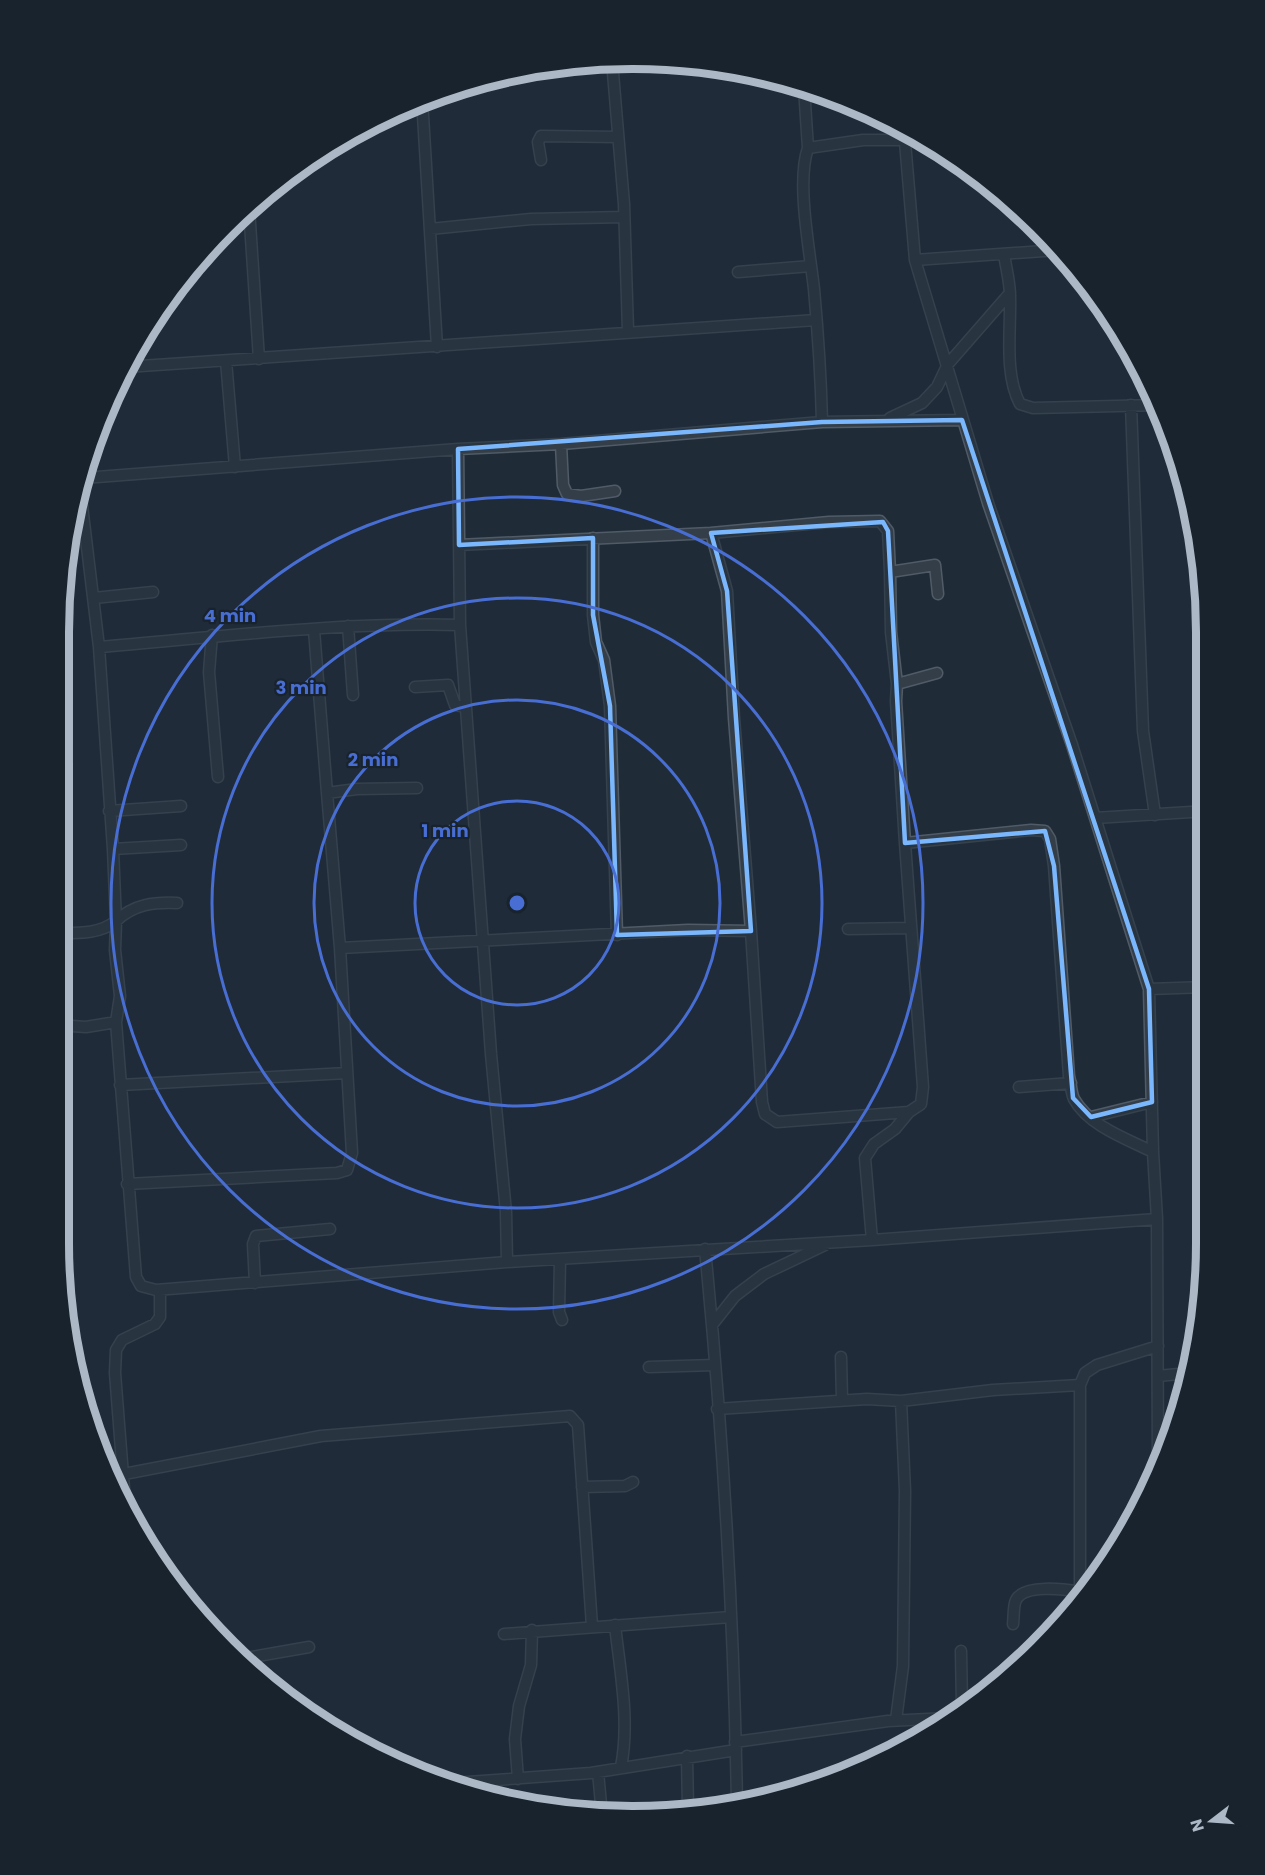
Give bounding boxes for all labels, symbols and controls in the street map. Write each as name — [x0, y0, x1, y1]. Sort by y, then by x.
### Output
text: 4 min — [204, 603, 256, 628]
text: 3 min — [275, 675, 327, 700]
text: 2 min — [348, 747, 398, 772]
text: 1 min — [421, 818, 469, 843]
centre of rings — [507, 893, 527, 913]
north arrow — [1181, 1791, 1241, 1851]
text: N — [1184, 1816, 1210, 1834]

